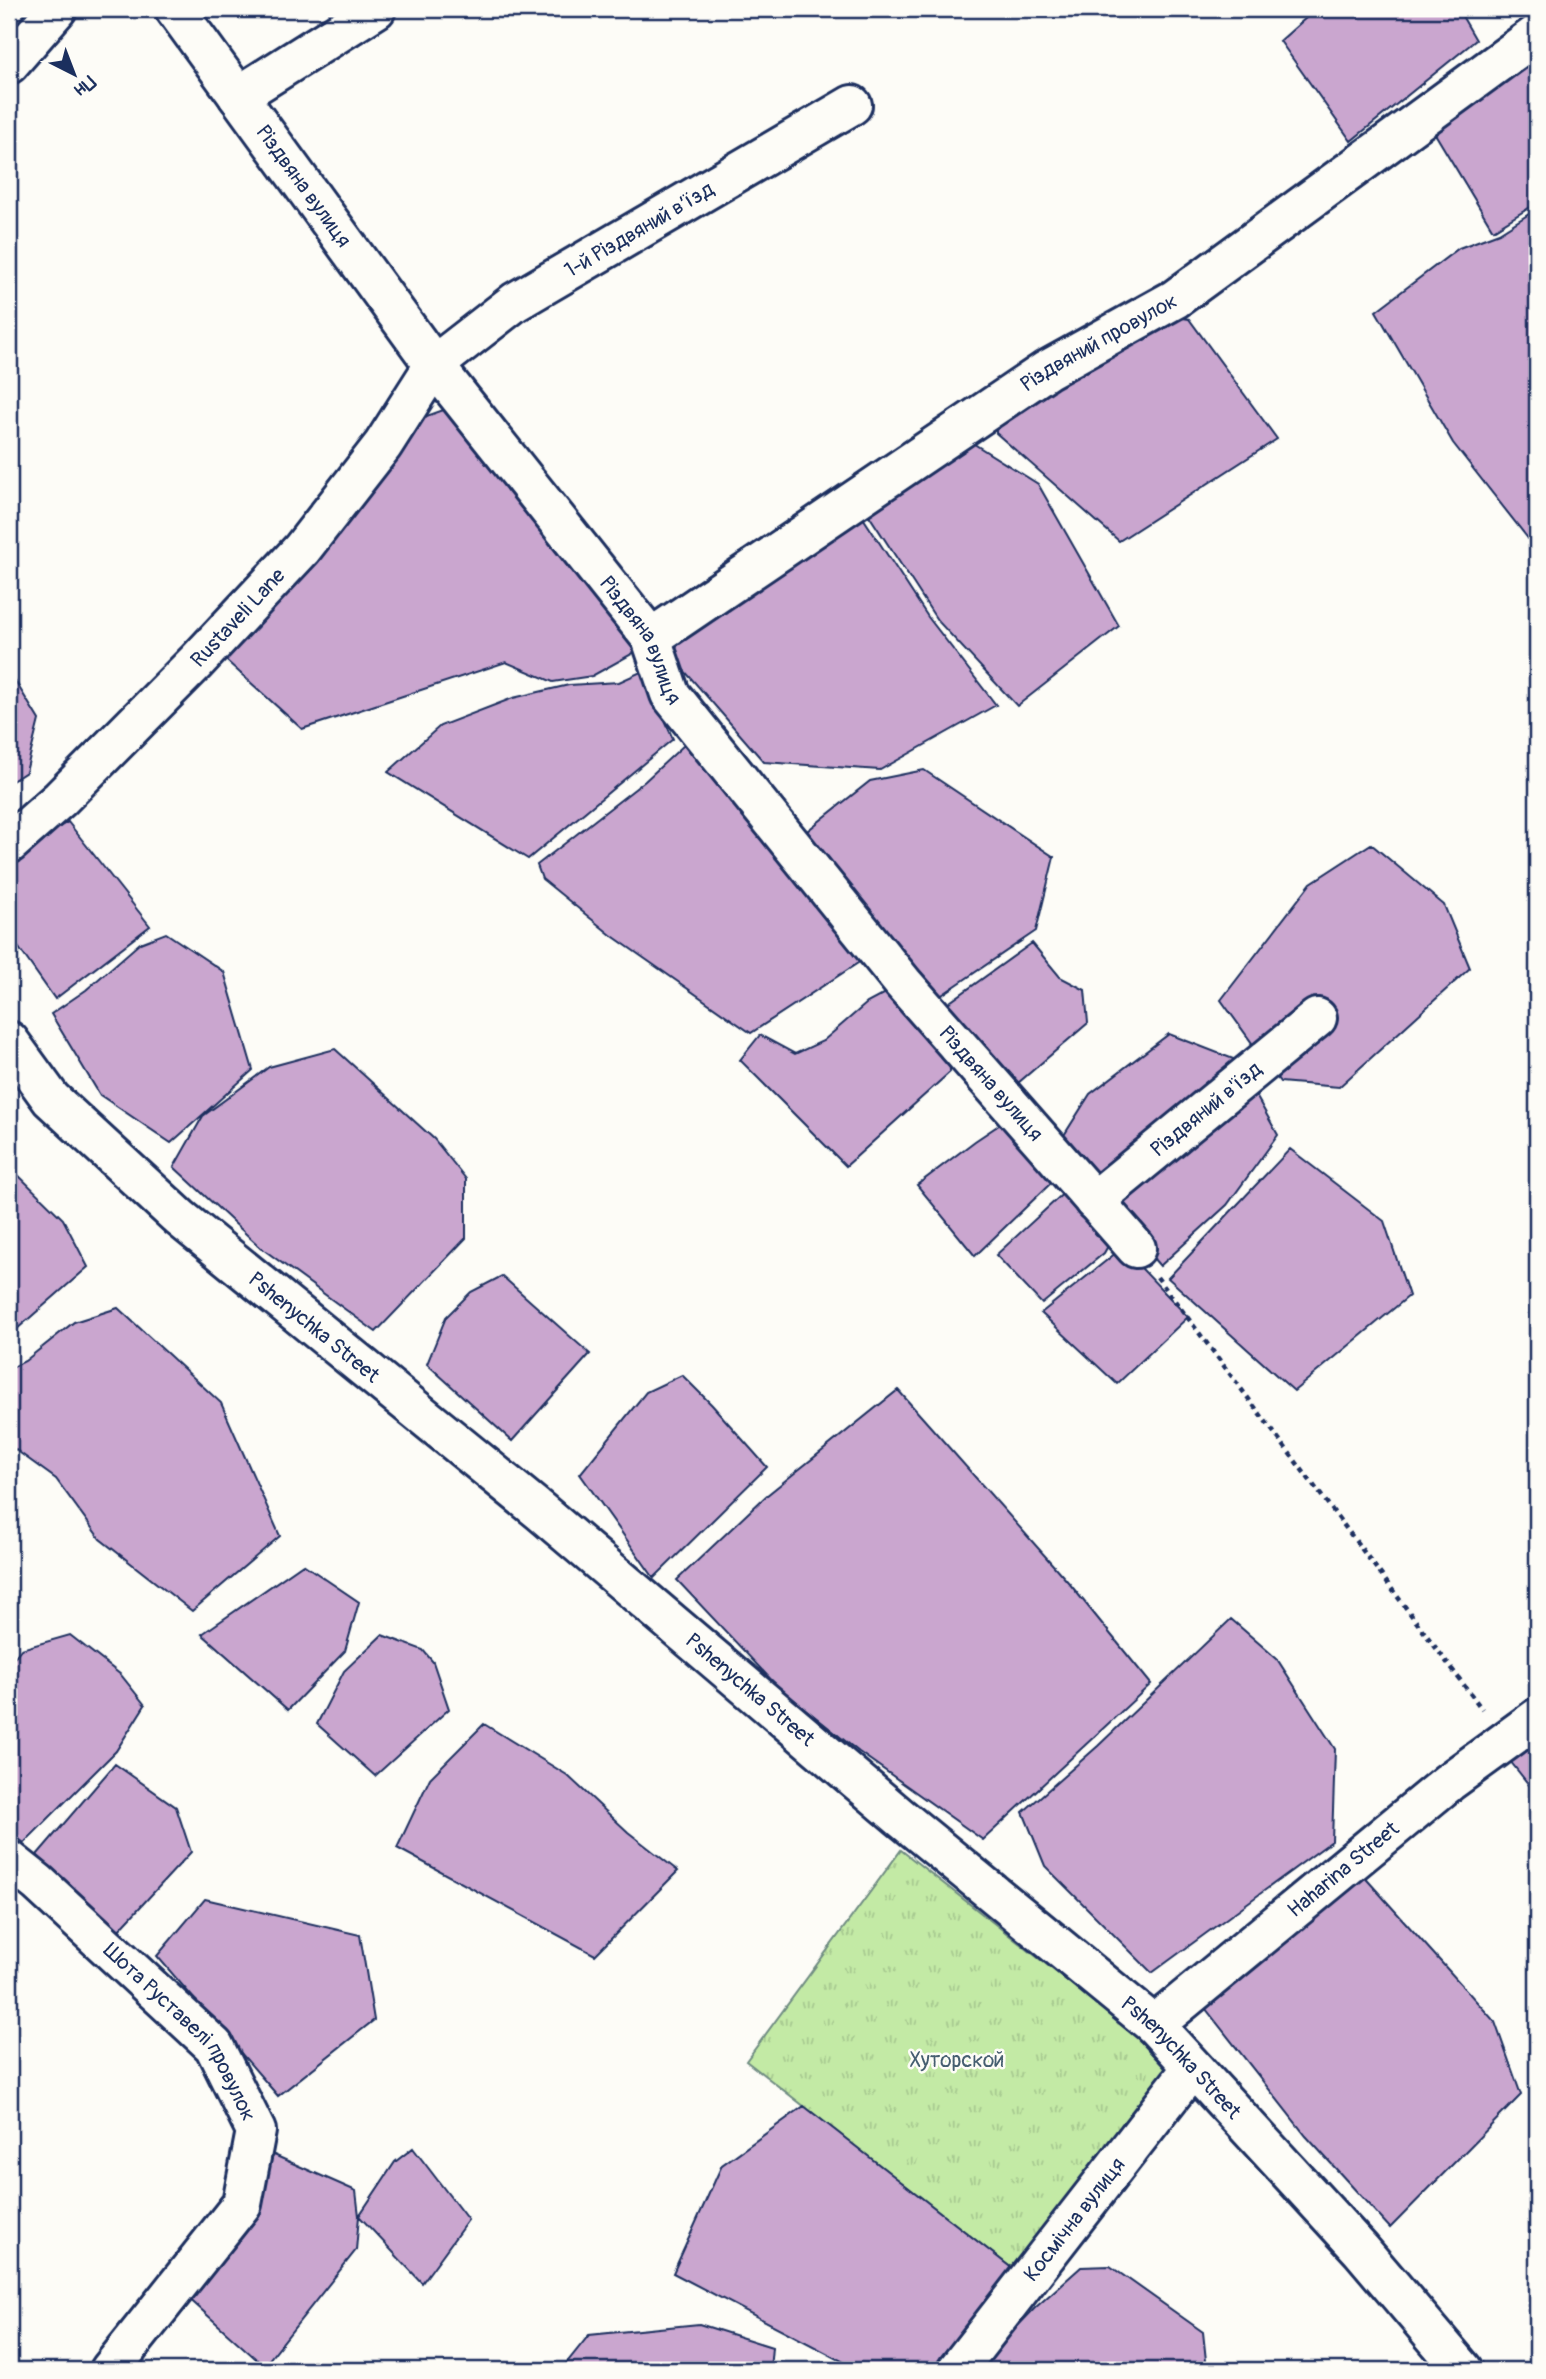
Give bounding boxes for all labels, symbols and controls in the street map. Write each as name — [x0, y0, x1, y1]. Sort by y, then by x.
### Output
north arrow — [38, 38, 108, 108]
text: Пн — [69, 70, 100, 102]
street label: Різдвяна вулиця — [250, 120, 357, 253]
street label: 1-й Різдвяний в’їзд — [559, 175, 719, 284]
street label: Різдвяний провулок — [1015, 287, 1182, 398]
street label: Rustaveli Lane — [184, 562, 291, 673]
street label: Різдвяна вулиця — [594, 571, 687, 710]
street label: Різдвяна вулиця — [933, 1020, 1049, 1147]
street label: Різдвяний в'їзд — [1145, 1055, 1268, 1163]
street label: Pshenychka Street — [243, 1266, 386, 1389]
street label: Pshenychka Street — [680, 1627, 821, 1753]
street label: Haharina Street — [1282, 1815, 1405, 1923]
street label: Шота Руставелі провулок — [98, 1937, 262, 2126]
street label: Pshenychka Street — [1115, 1990, 1247, 2125]
park label: Хуторской — [910, 2047, 1004, 2074]
street label: Космічна вулиця — [1018, 2152, 1131, 2287]

